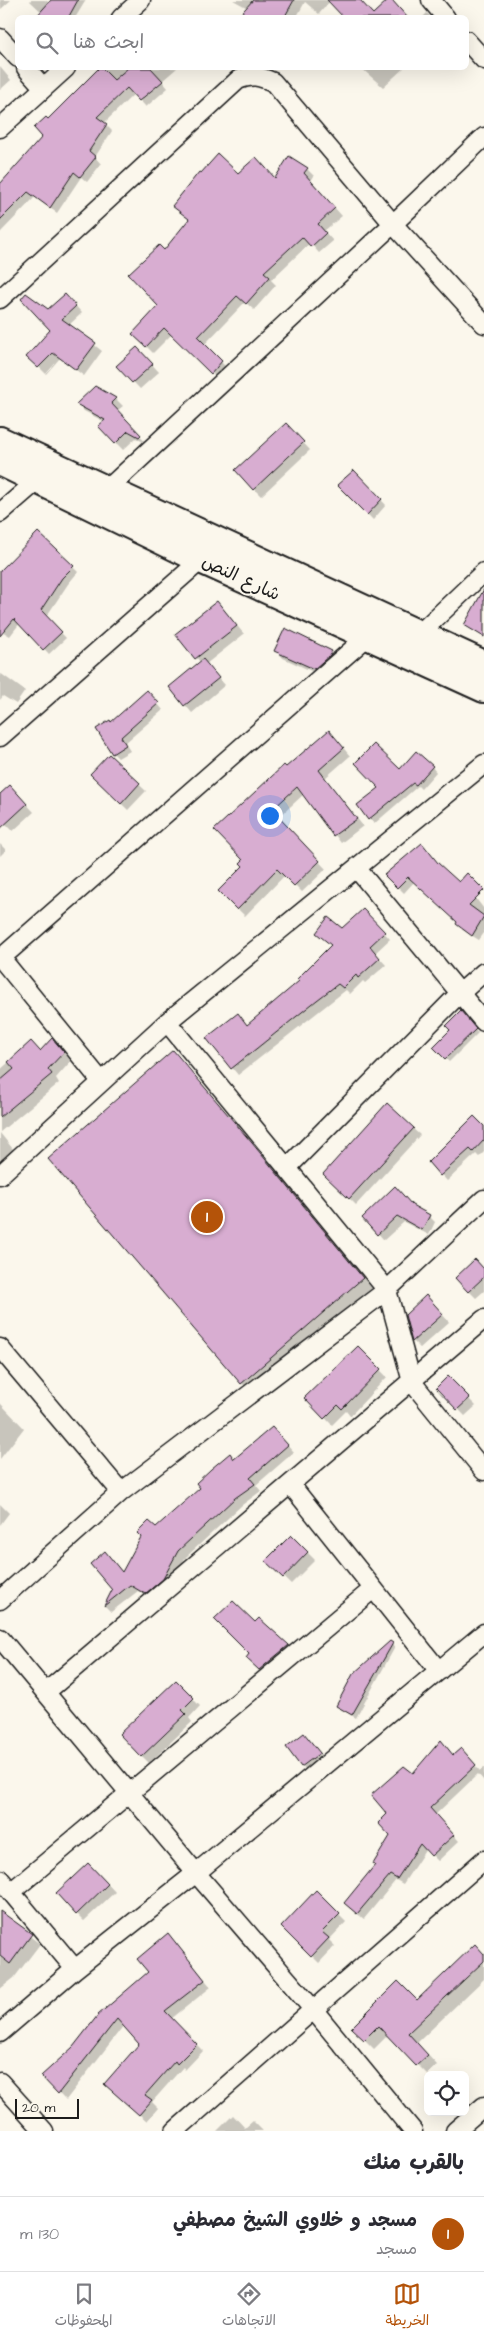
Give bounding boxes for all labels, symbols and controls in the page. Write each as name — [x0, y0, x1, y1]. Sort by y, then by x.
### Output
search box — [15, 15, 469, 70]
icon: search — [33, 29, 61, 57]
text: ابحث هنا — [73, 29, 144, 56]
street label: شارع النص — [198, 549, 284, 607]
your location — [257, 803, 283, 829]
pin: 1 — [191, 1198, 223, 1236]
map controls — [424, 2071, 469, 2116]
button: locate — [424, 2071, 469, 2116]
scale bar — [15, 2096, 79, 2119]
text: 20 m — [22, 2098, 55, 2118]
text: بالقرب منك — [363, 2148, 464, 2177]
text: مسجد و خلاوي الشيخ مصطفي — [173, 2207, 417, 2234]
text: 130 m — [20, 2223, 59, 2245]
text: 1 — [447, 2223, 449, 2245]
text: مسجد — [376, 2238, 417, 2260]
tab: المحفوظات — [55, 2280, 112, 2333]
tab: الاتجاهات — [222, 2280, 276, 2333]
tab: الخريطة — [386, 2280, 429, 2333]

